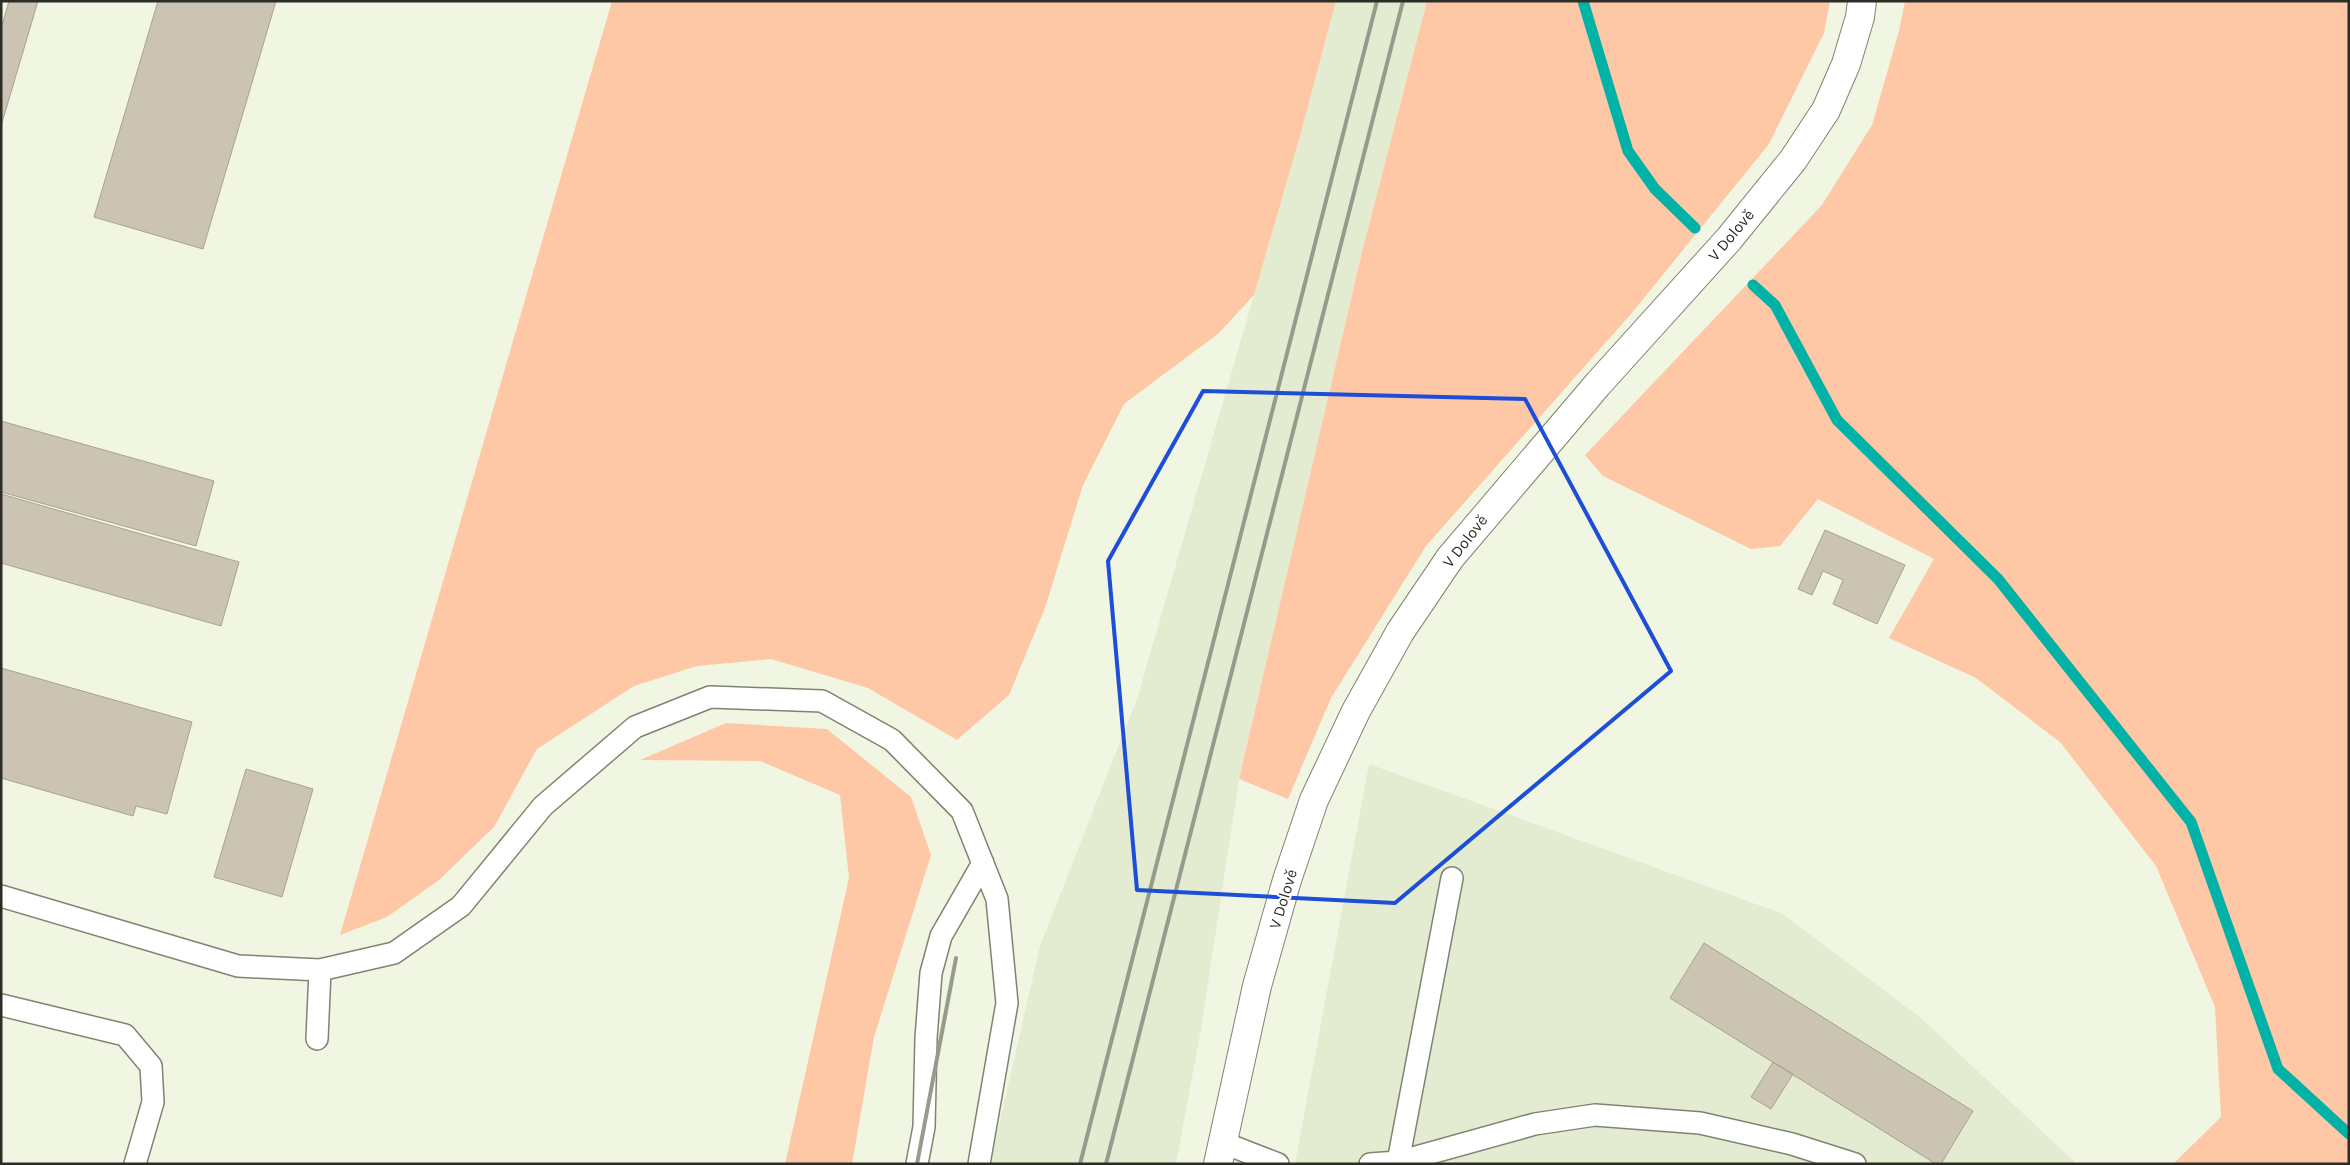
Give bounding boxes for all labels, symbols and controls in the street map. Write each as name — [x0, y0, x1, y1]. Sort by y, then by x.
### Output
street label: V Dolově — [1704, 205, 1758, 265]
street label: V Dolově — [1439, 511, 1491, 571]
street label: V Dolově — [1265, 867, 1301, 931]

